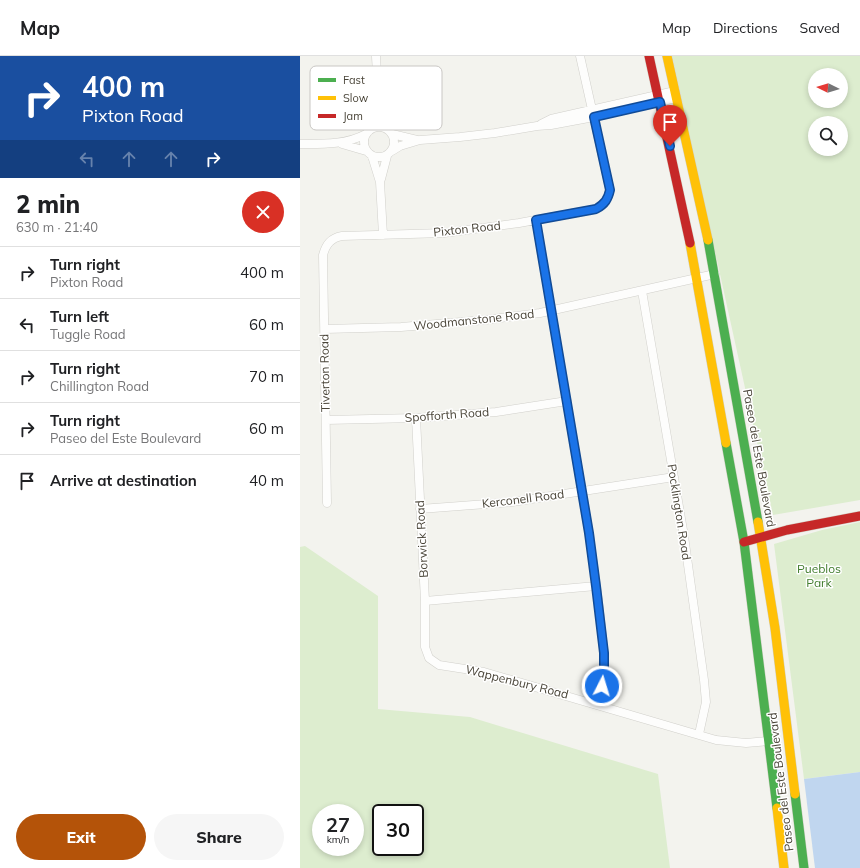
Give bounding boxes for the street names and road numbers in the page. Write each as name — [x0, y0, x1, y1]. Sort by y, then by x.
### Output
street label: Pixton Road — [433, 218, 501, 239]
street label: Woodmanstone Road — [413, 306, 535, 333]
street label: Tiverton Road — [316, 334, 333, 412]
street label: Paseo del Este Boulevard — [740, 388, 779, 528]
street label: Spofforth Road — [404, 404, 490, 425]
street label: Pocklington Road — [664, 463, 694, 561]
street label: Kerconell Road — [481, 486, 565, 511]
street label: Borwick Road — [412, 500, 431, 578]
street label: Wappenbury Road — [464, 661, 570, 702]
street label: Paseo del Este Boulevard — [765, 712, 796, 852]

